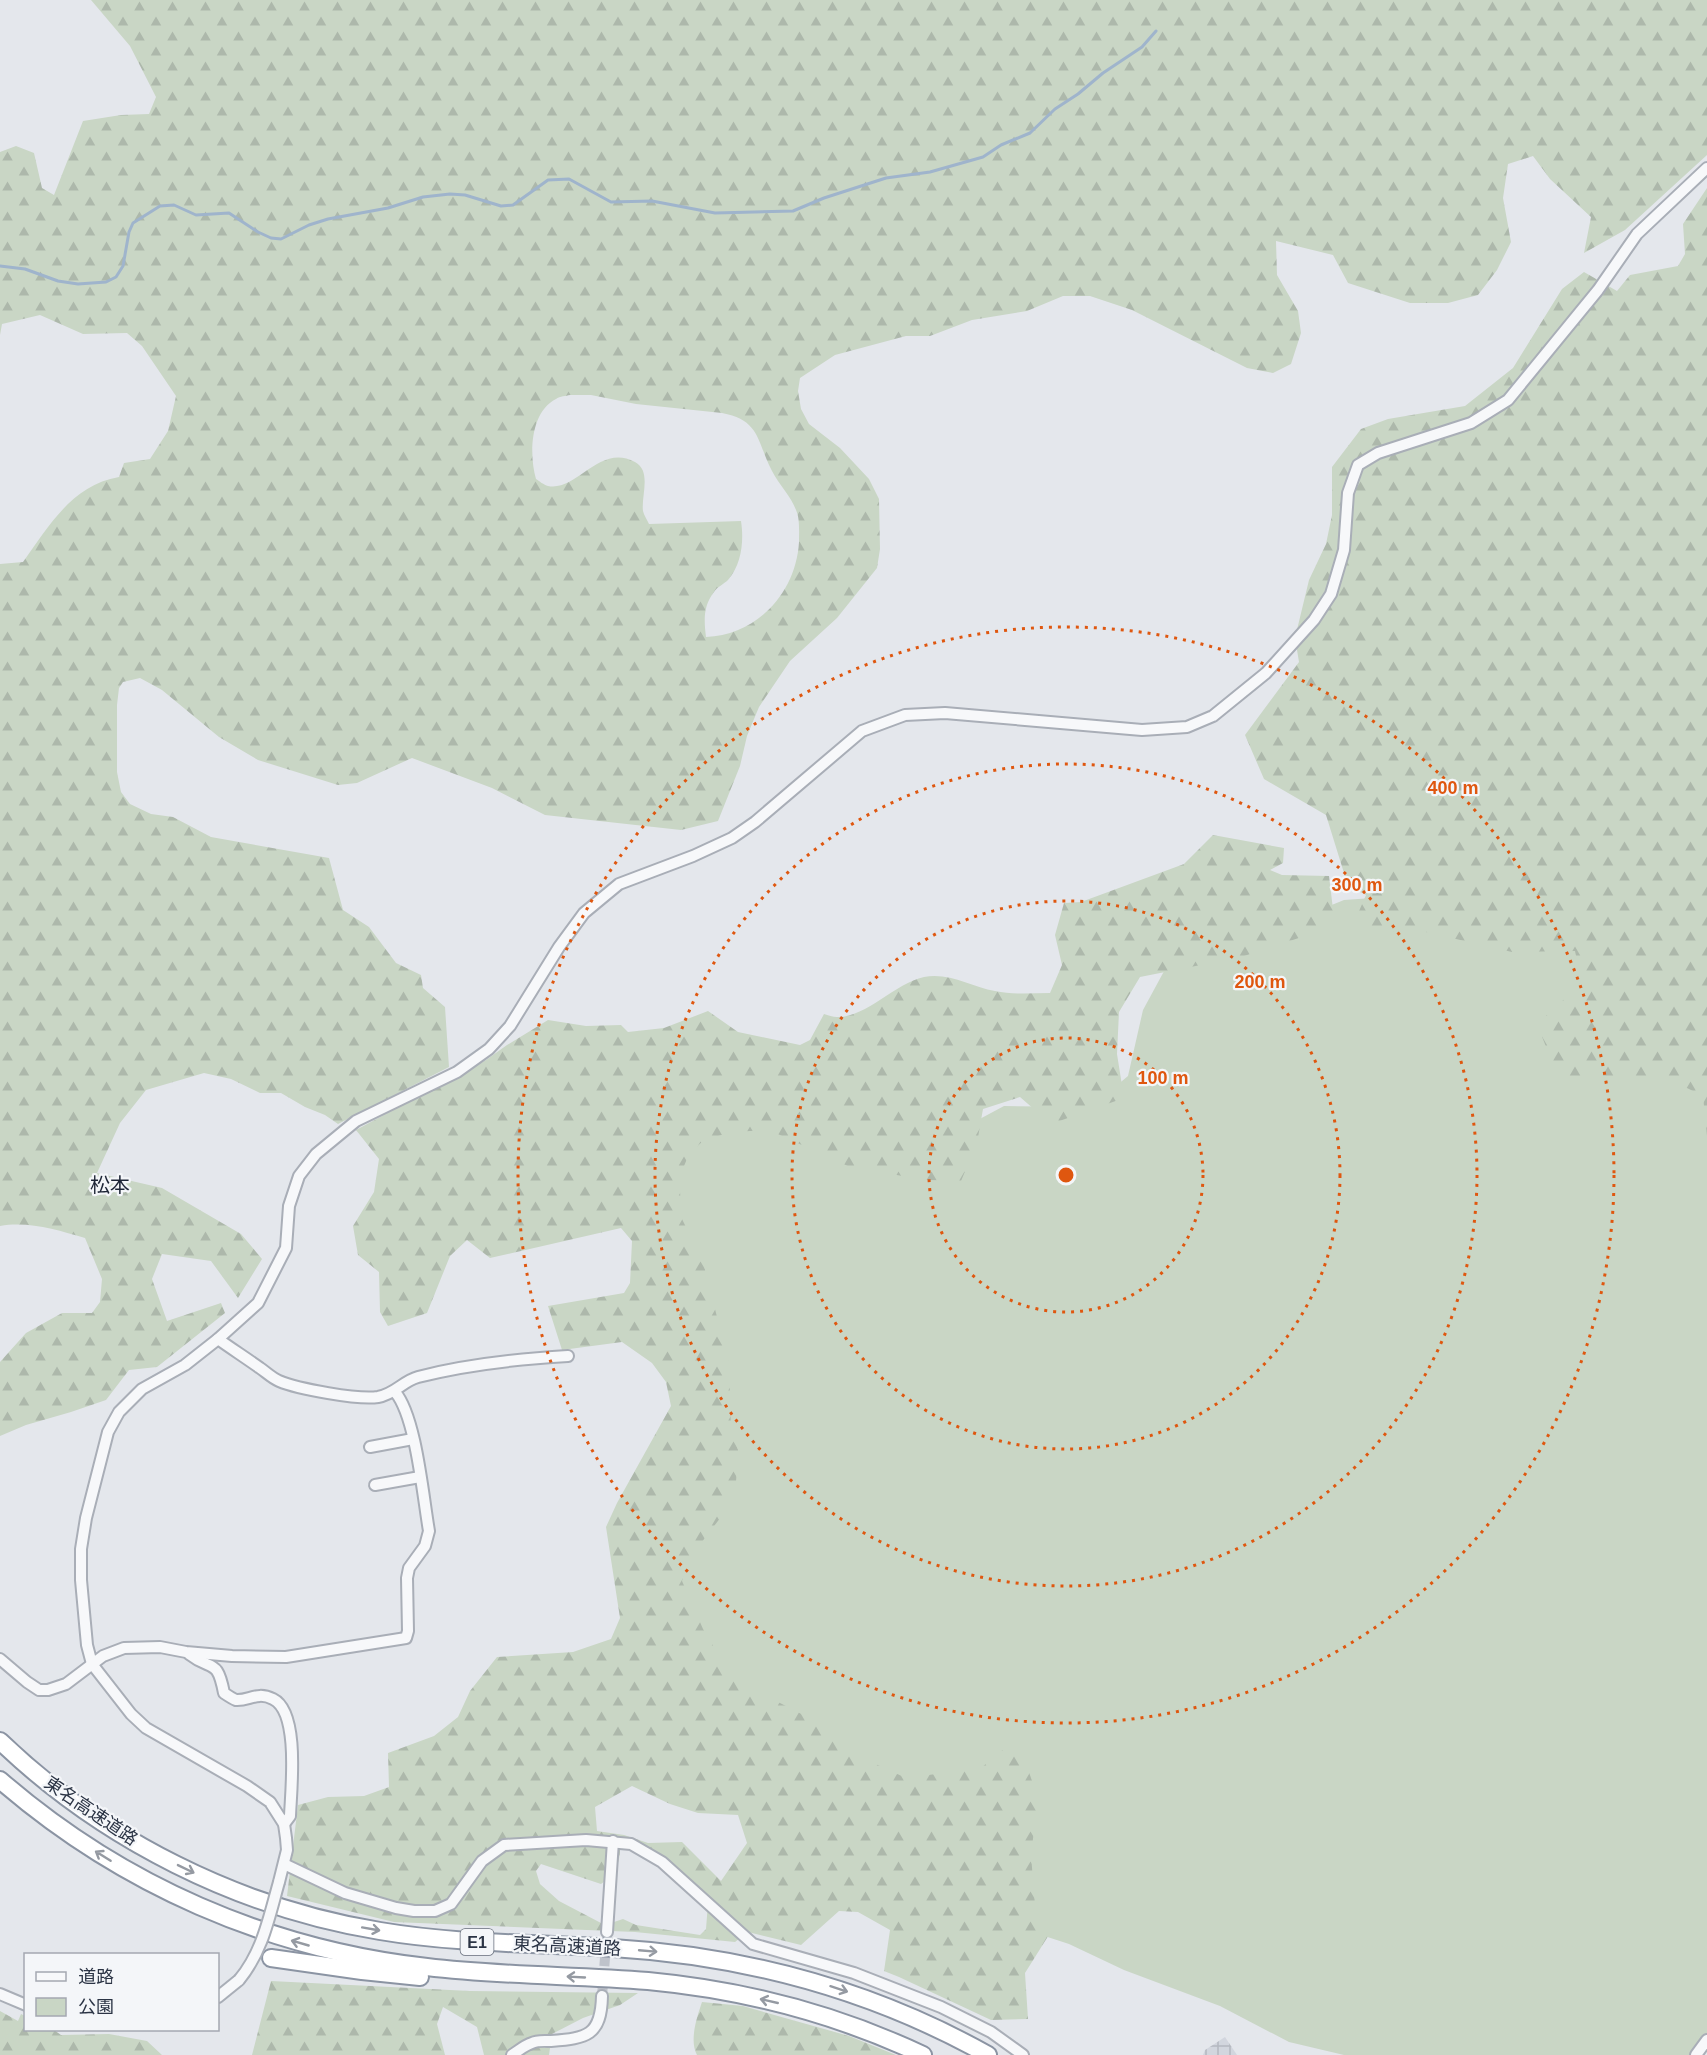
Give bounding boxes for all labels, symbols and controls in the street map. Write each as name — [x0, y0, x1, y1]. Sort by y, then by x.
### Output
text: 400 m — [1427, 778, 1479, 798]
text: 300 m — [1331, 875, 1383, 895]
text: 200 m — [1234, 972, 1286, 992]
text: 100 m — [1137, 1068, 1189, 1088]
centre of rings — [1056, 1165, 1076, 1185]
district label: 松本 — [90, 1174, 130, 1196]
street label: 東名高速道路 — [41, 1773, 141, 1849]
one-way arrow — [95, 1850, 112, 1862]
one-way arrow — [176, 1863, 194, 1875]
one-way arrow — [360, 1924, 380, 1935]
road number: E1 — [460, 1929, 494, 1955]
street label: 東名高速道路 — [513, 1933, 621, 1959]
one-way arrow — [291, 1937, 310, 1948]
one-way arrow — [638, 1946, 658, 1957]
legend — [24, 1953, 219, 2031]
text: 道路 — [78, 1967, 114, 1987]
one-way arrow — [567, 1971, 587, 1982]
one-way arrow — [829, 1984, 848, 1995]
one-way arrow — [760, 1994, 779, 2006]
text: 公園 — [78, 1997, 114, 2017]

